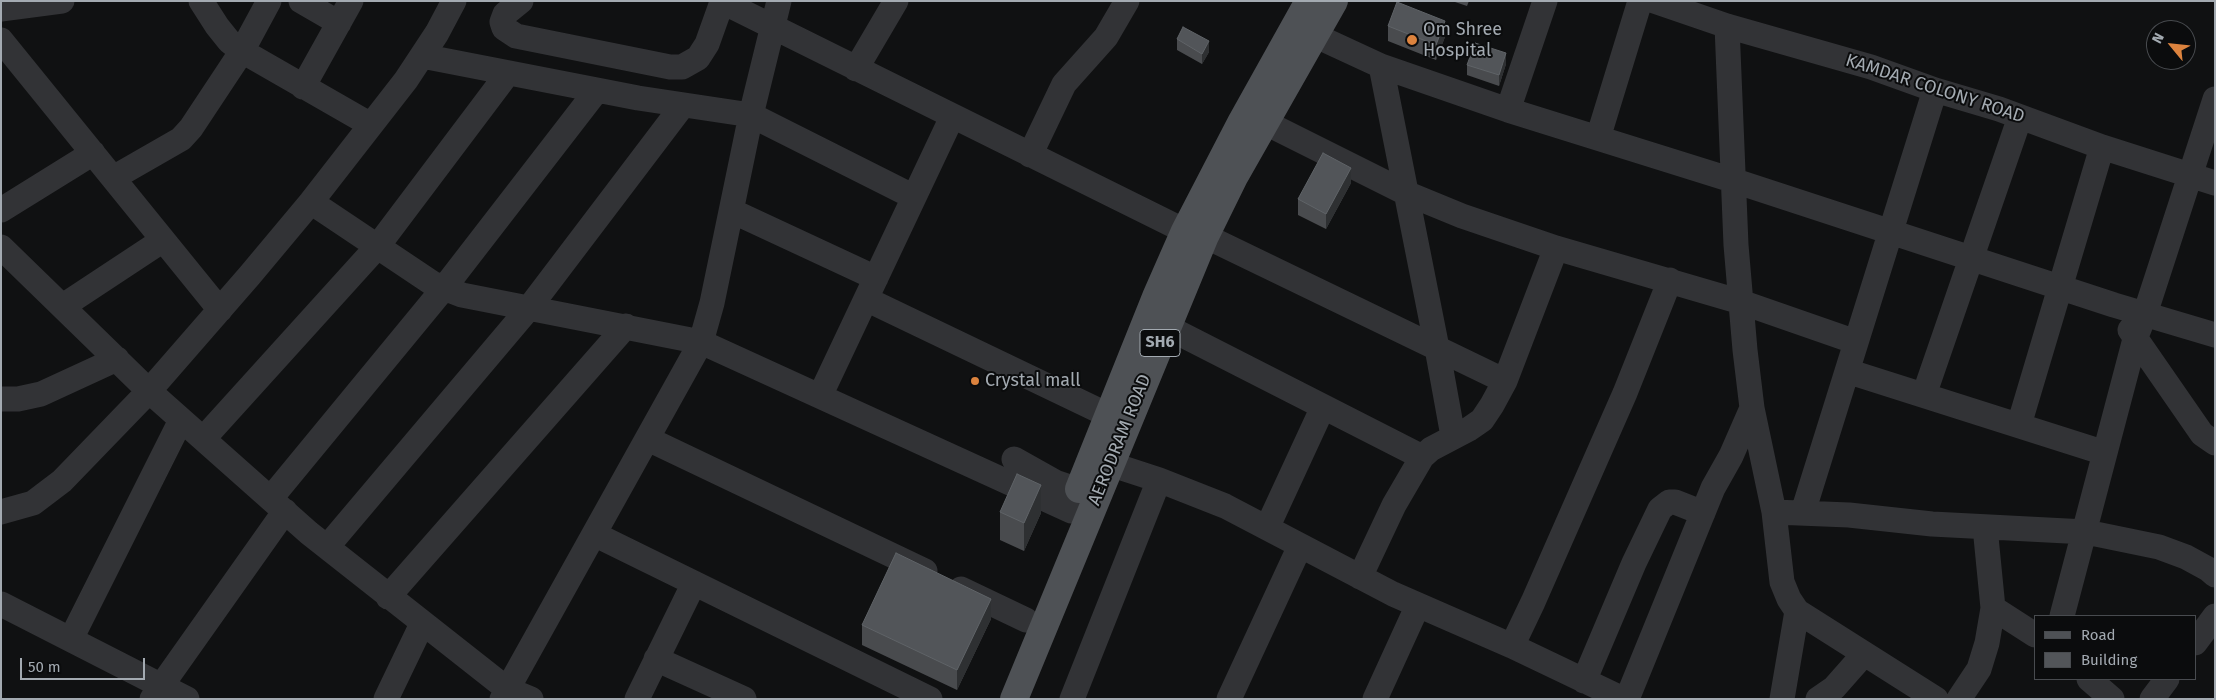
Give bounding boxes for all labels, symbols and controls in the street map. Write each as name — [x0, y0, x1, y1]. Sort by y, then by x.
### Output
place label: Om Shree Hospital — [1423, 19, 1502, 62]
north arrow — [2146, 20, 2196, 70]
text: N — [2149, 30, 2168, 46]
marker: Om Shree Hospital — [1405, 33, 1419, 47]
street label: KAMDAR COLONY ROAD — [1843, 50, 2027, 128]
road number: SH6 — [1140, 329, 1180, 356]
place label: Crystal mall — [985, 370, 1081, 392]
street label: AERODRAM ROAD — [1084, 371, 1156, 509]
marker: Crystal mall — [969, 375, 981, 387]
legend — [2034, 615, 2196, 680]
text: Road — [2081, 626, 2116, 644]
scale bar — [22, 648, 148, 680]
text: Building — [2081, 651, 2137, 669]
text: 50 m — [28, 658, 61, 676]

